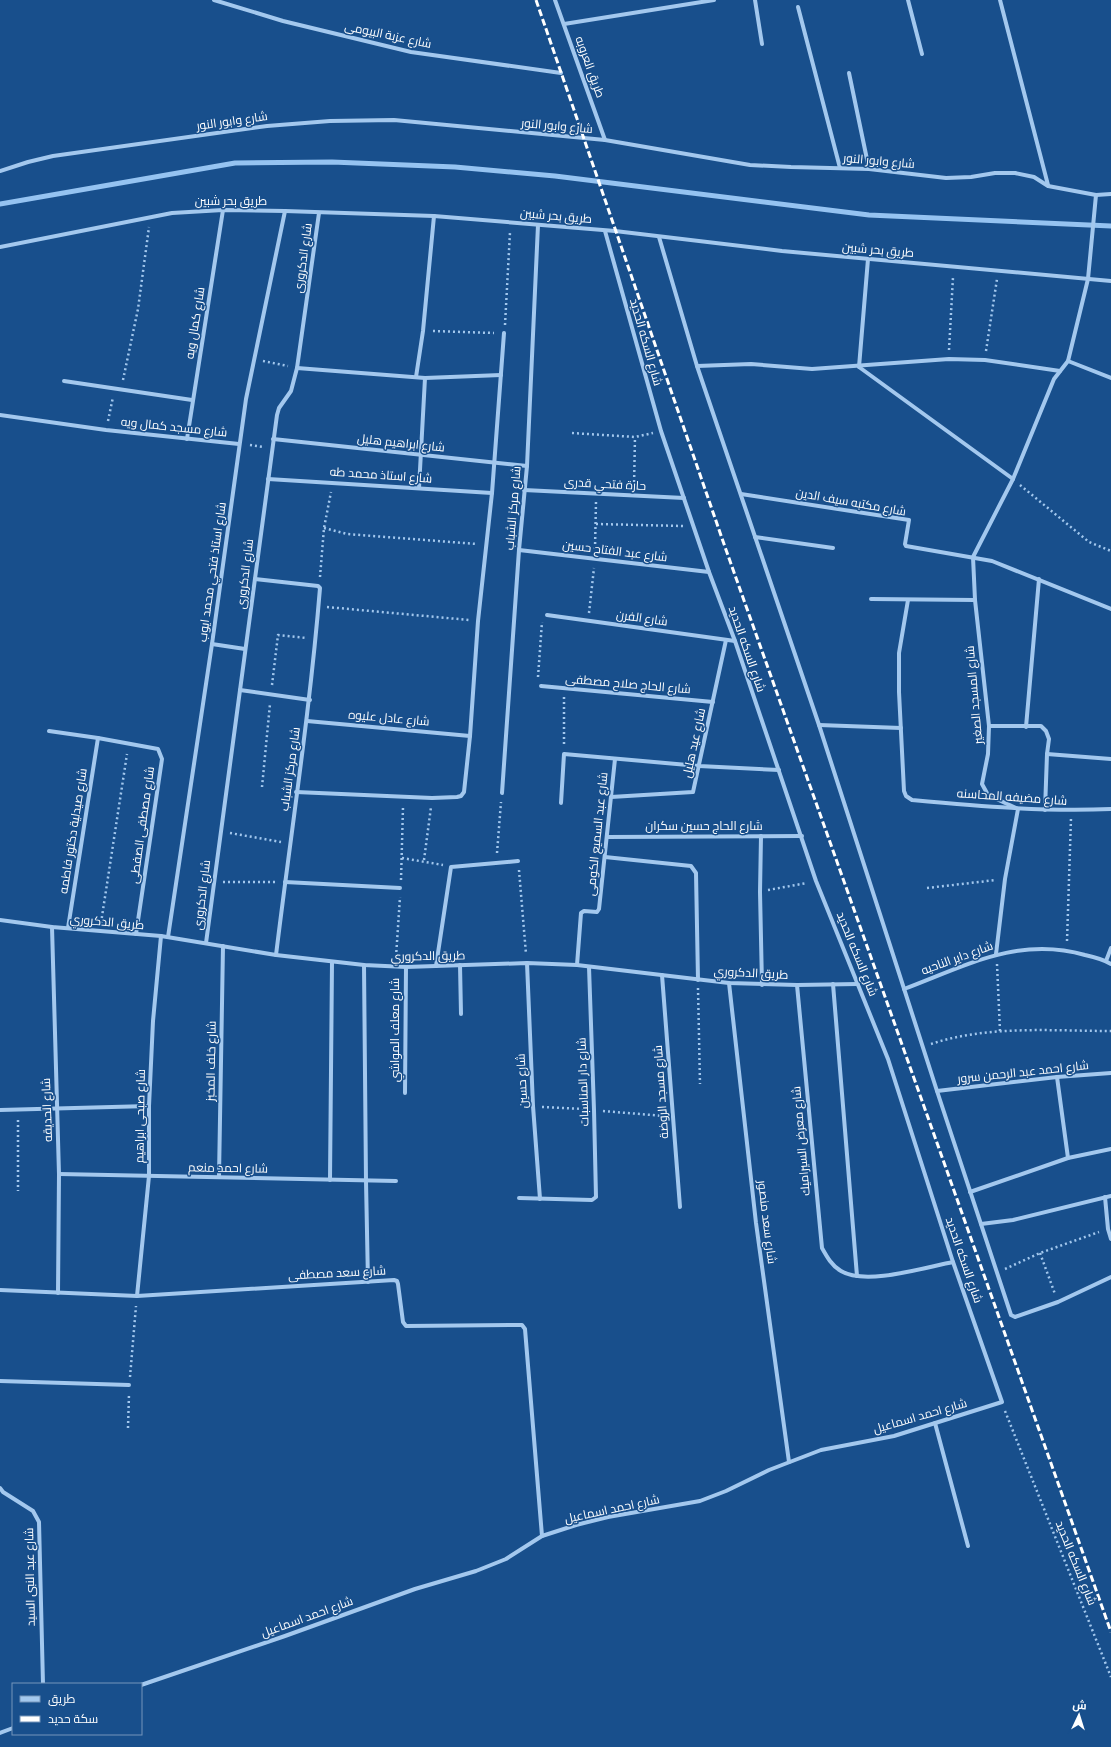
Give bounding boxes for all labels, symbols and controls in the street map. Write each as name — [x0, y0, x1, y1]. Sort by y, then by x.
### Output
street label: شارع عزبة البيومى — [343, 18, 433, 52]
street label: طريق العروبه — [571, 34, 609, 100]
street label: شارع وابور النور — [194, 108, 269, 134]
street label: شارع وابور النور — [519, 115, 594, 137]
street label: شارع وابور النور — [841, 150, 916, 172]
street label: طريق بحر شبين — [195, 193, 267, 209]
street label: طريق بحر شبين — [519, 205, 593, 227]
street label: شارع الدكرورى — [290, 222, 316, 294]
street label: طريق بحر شبين — [841, 239, 915, 261]
street label: شارع كمال ويه — [181, 286, 209, 360]
street label: شارع السكه الحديد — [626, 296, 666, 388]
street label: شارع مسجد كمال ويه — [120, 413, 228, 441]
street label: شارع ابراهيم هليل — [356, 430, 446, 456]
street label: شارع استاذ محمد طه — [329, 463, 433, 487]
street label: شارع مركز الشباب — [501, 465, 525, 551]
street label: حارة فتحي قدرى — [563, 474, 646, 496]
street label: شارع مكتبه سيف الدين — [795, 484, 907, 520]
street label: شارع استاذ فتحي محمد ايوب — [194, 501, 232, 643]
street label: شارع عبد الفتاح حسين — [562, 537, 668, 565]
street label: شارع الدكرورى — [233, 538, 257, 610]
street label: شارع السكه الحديد — [725, 604, 769, 694]
street label: شارع الفرن — [615, 606, 669, 630]
street label: شارع المسجد الصغير — [962, 645, 986, 746]
street label: شارع الحاج صلاح مصطفى — [565, 671, 691, 697]
street label: شارع عادل عليوه — [348, 706, 430, 730]
street label: شارع عيد هليل — [679, 707, 709, 779]
street label: شارع مركز الشباب — [276, 726, 304, 812]
street label: شارع مصطفى الصفطى — [126, 765, 158, 885]
street label: شارع صيدلية دكتور فاطمه — [55, 767, 91, 895]
street label: شارع عبد السميع الكومى — [583, 771, 611, 897]
street label: شارع مضيفه المحاسنه — [956, 785, 1068, 809]
street label: شارع الحاج حسين سكران — [645, 818, 763, 834]
street label: شارع الدكرورى — [190, 859, 214, 931]
street label: شارع السكه الحديد — [833, 909, 881, 999]
street label: طريق الدكروري — [69, 911, 145, 935]
street label: شارع داير الناحيه — [919, 938, 995, 978]
street label: طريق الدكروري — [391, 947, 466, 967]
street label: طريق الدكروري — [713, 963, 789, 985]
street label: شارع معلف المواشي — [387, 978, 405, 1082]
street label: شارع خلف المخبز — [202, 1020, 220, 1102]
street label: شارع دار المناسبات — [573, 1037, 593, 1127]
street label: شارع مسجد الروضة — [650, 1045, 672, 1139]
street label: شارع حسين — [513, 1053, 531, 1109]
street label: شارع احمد عبد الرحمن سرور — [956, 1057, 1090, 1087]
street label: شارع صبحى ابراهيم — [131, 1069, 149, 1163]
street label: شارع الحديقه — [38, 1078, 56, 1142]
street label: شارع معرض السيراميك — [788, 1085, 814, 1197]
street label: شارع احمد منعم — [188, 1159, 268, 1177]
street label: شارع سعد منصور — [754, 1178, 780, 1265]
street label: شارع السكه الحديد — [942, 1215, 986, 1305]
street label: شارع سعد مصطفى — [288, 1262, 386, 1284]
street label: شارع احمد اسماعيل — [871, 1395, 969, 1437]
street label: شارع احمد اسماعيل — [563, 1491, 661, 1527]
street label: شارع السكه الحديد — [1052, 1518, 1100, 1608]
street label: شارع عبد النبى السيد — [21, 1527, 39, 1626]
street label: شارع احمد اسماعيل — [259, 1593, 355, 1641]
legend — [12, 1683, 142, 1735]
text: طريق — [48, 1691, 76, 1707]
north arrow — [1059, 1695, 1099, 1735]
text: ش — [1072, 1698, 1087, 1712]
text: سكة حديد — [48, 1711, 98, 1727]

